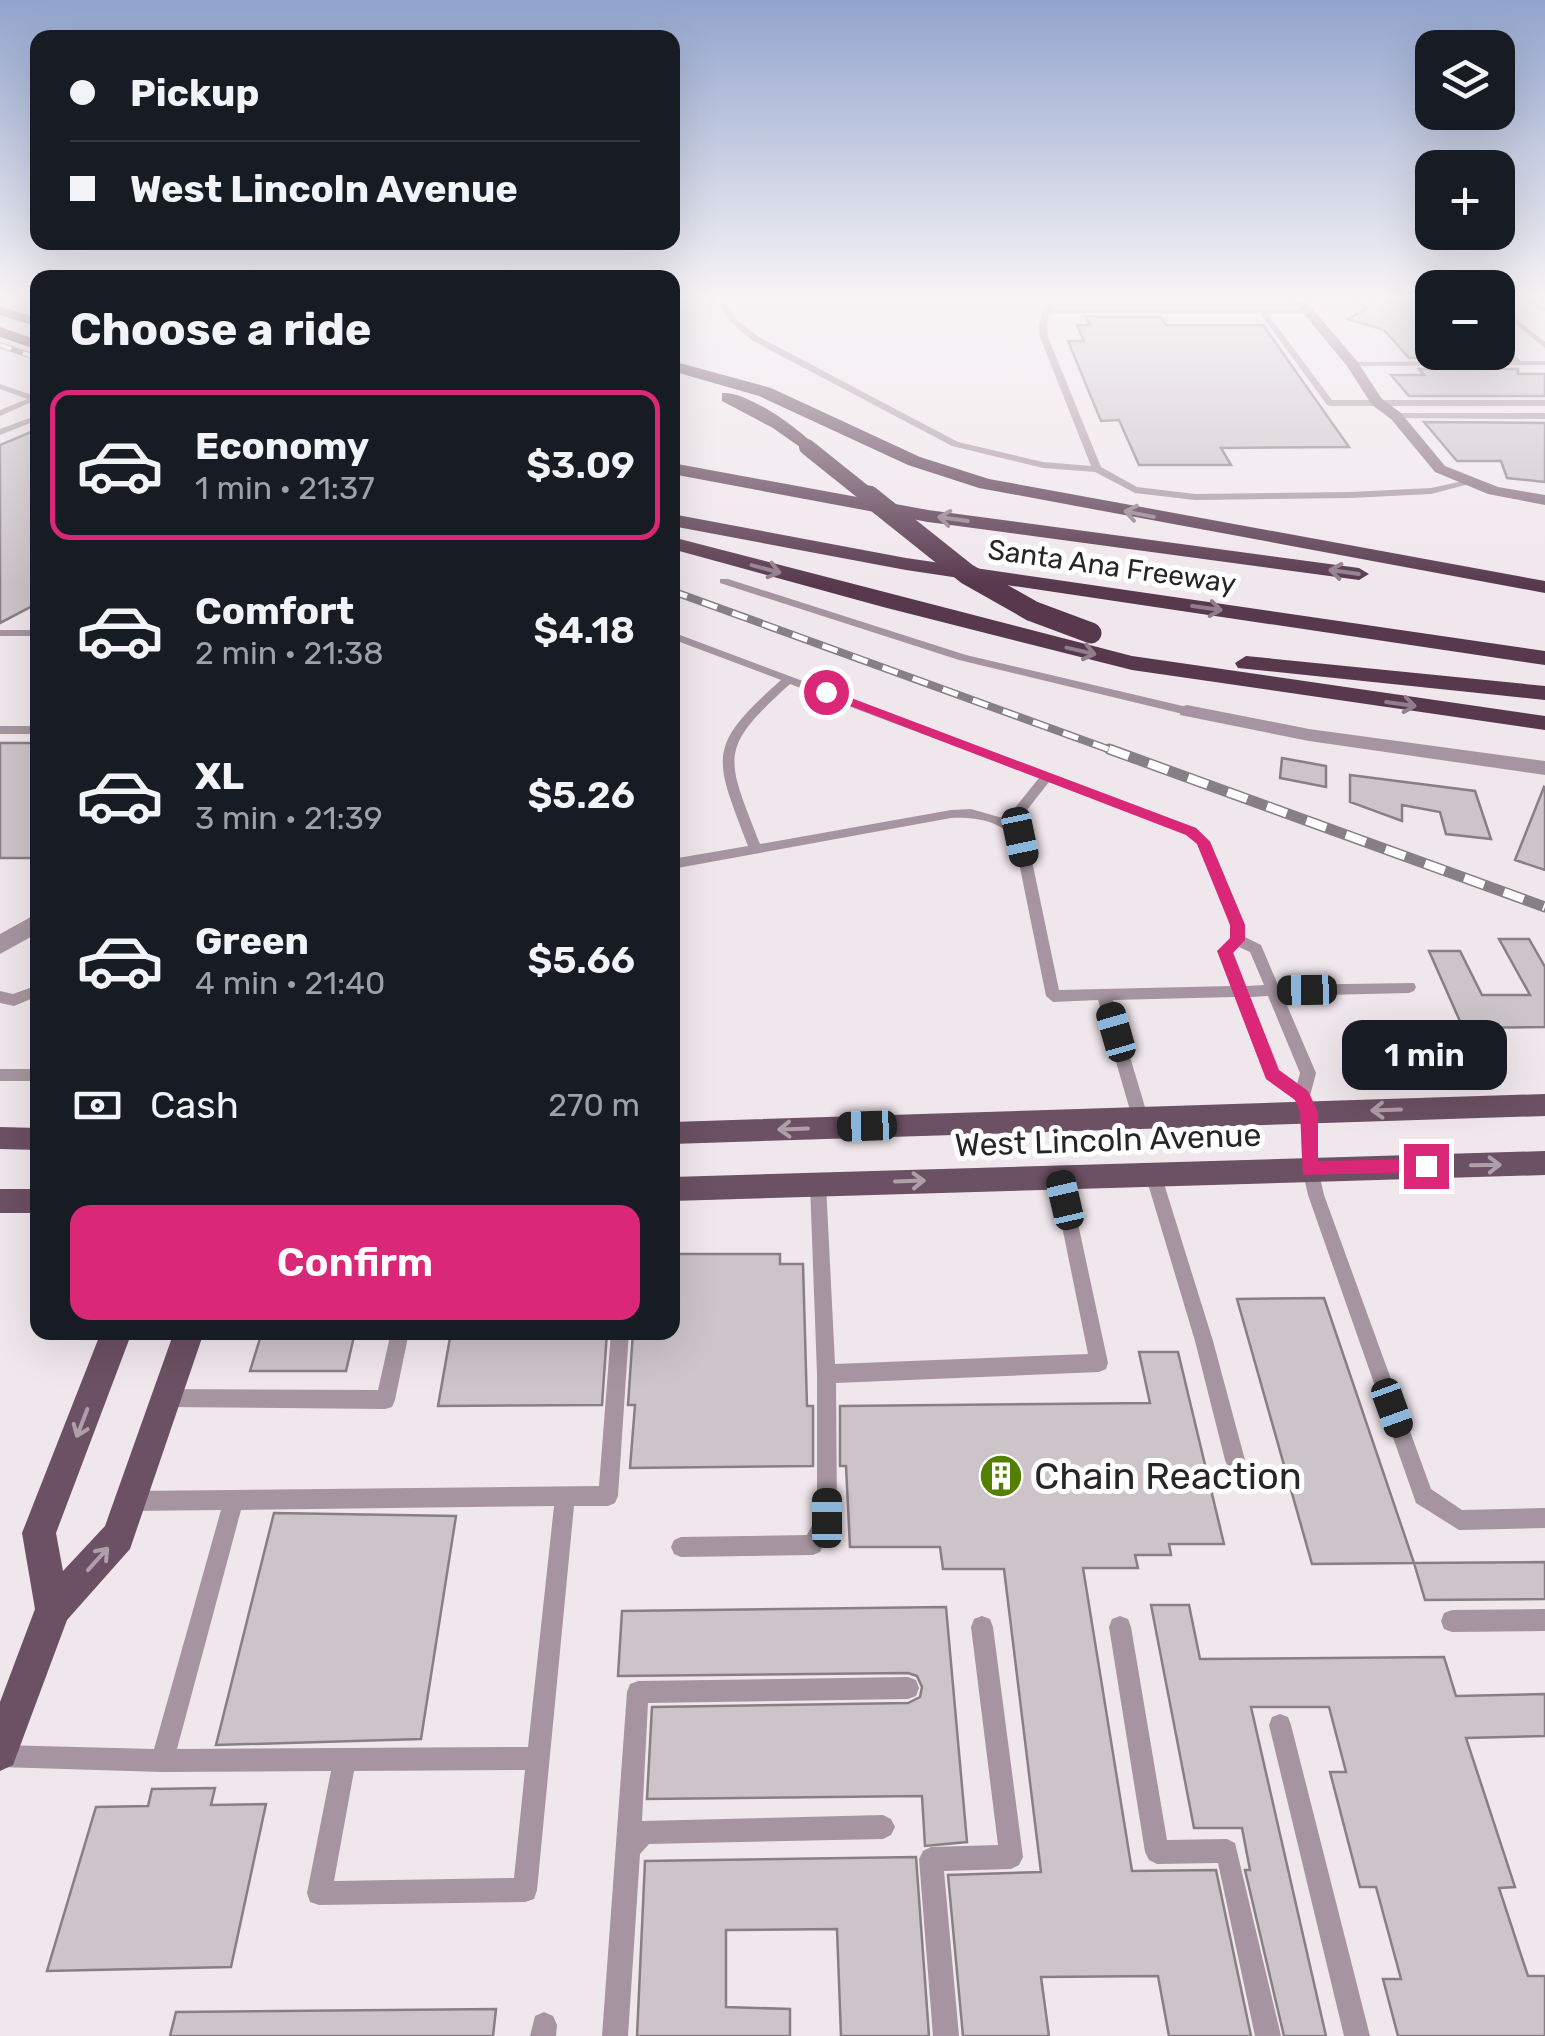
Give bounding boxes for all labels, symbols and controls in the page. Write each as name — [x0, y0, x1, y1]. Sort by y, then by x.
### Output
map controls — [1415, 30, 1515, 370]
button: layers — [1415, 30, 1515, 130]
text: Pickup — [130, 70, 259, 116]
button: + — [1415, 150, 1515, 250]
text: West Lincoln Avenue — [130, 166, 518, 212]
button: − — [1415, 270, 1515, 370]
text: Choose a ride — [70, 303, 372, 356]
icon: car — [75, 420, 165, 510]
text: Economy — [195, 423, 369, 469]
text: $3.09 — [526, 442, 635, 488]
text: 1 min · 21:37 — [195, 469, 375, 507]
one-way arrow — [1124, 504, 1156, 523]
one-way arrow — [937, 510, 970, 528]
street label: Santa Ana Freeway — [986, 533, 1238, 600]
one-way arrow — [750, 560, 782, 579]
one-way arrow — [1329, 562, 1361, 581]
icon: car — [75, 585, 165, 675]
text: Comfort — [195, 588, 354, 634]
one-way arrow — [1190, 600, 1223, 618]
text: $4.18 — [534, 607, 635, 653]
text: 2 min · 21:38 — [195, 634, 384, 672]
one-way arrow — [1064, 643, 1096, 661]
route start — [804, 670, 849, 715]
one-way arrow — [1385, 695, 1417, 714]
icon: car — [75, 750, 165, 840]
text: XL — [195, 753, 244, 799]
text: $5.26 — [527, 772, 635, 818]
text: 3 min · 21:39 — [195, 799, 383, 837]
car — [999, 805, 1041, 869]
icon: car — [75, 915, 165, 1005]
text: Green — [195, 918, 309, 964]
text: $5.66 — [528, 937, 635, 983]
text: 4 min · 21:40 — [195, 964, 385, 1002]
car — [1277, 974, 1337, 1006]
car — [1093, 999, 1139, 1065]
callout: 1 min — [1344, 1021, 1508, 1091]
text: 1 min — [1384, 1036, 1465, 1074]
icon: cash — [70, 1078, 125, 1133]
text: Cash — [150, 1082, 239, 1128]
text: 270 m — [548, 1086, 640, 1124]
one-way arrow — [1371, 1100, 1403, 1119]
car — [836, 1110, 898, 1142]
street label: West Lincoln Avenue — [954, 1116, 1262, 1164]
one-way arrow — [777, 1119, 809, 1138]
route end — [1404, 1144, 1449, 1189]
one-way arrow — [1469, 1155, 1501, 1174]
car — [1044, 1167, 1086, 1233]
one-way arrow — [893, 1172, 925, 1191]
button: Confirm — [70, 1205, 640, 1320]
car — [1368, 1375, 1416, 1441]
one-way arrow — [71, 1408, 89, 1438]
building icon: Chain Reaction — [978, 1453, 1024, 1499]
place label: Chain Reaction — [1034, 1453, 1302, 1499]
car — [812, 1488, 842, 1548]
one-way arrow — [86, 1547, 109, 1572]

